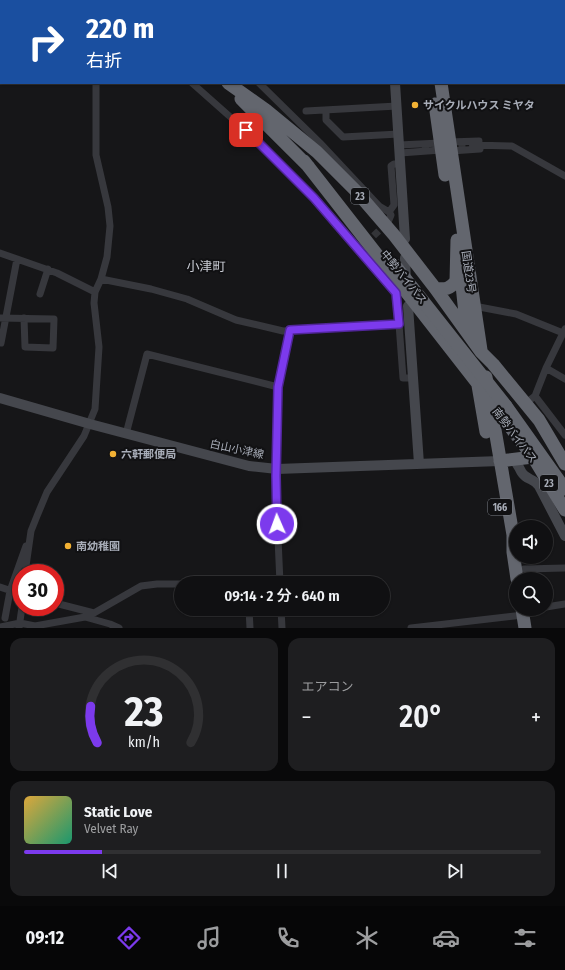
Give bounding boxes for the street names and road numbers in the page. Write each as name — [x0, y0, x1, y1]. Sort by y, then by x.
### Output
road number: 23 — [351, 188, 369, 204]
street label: 中勢バイパス — [378, 248, 429, 307]
street label: 国道23号 — [459, 250, 478, 294]
street label: 南勢バイパス — [490, 405, 540, 465]
street label: 白山小津線 — [209, 437, 265, 462]
road number: 23 — [540, 475, 558, 491]
road number: 166 — [488, 499, 512, 515]

